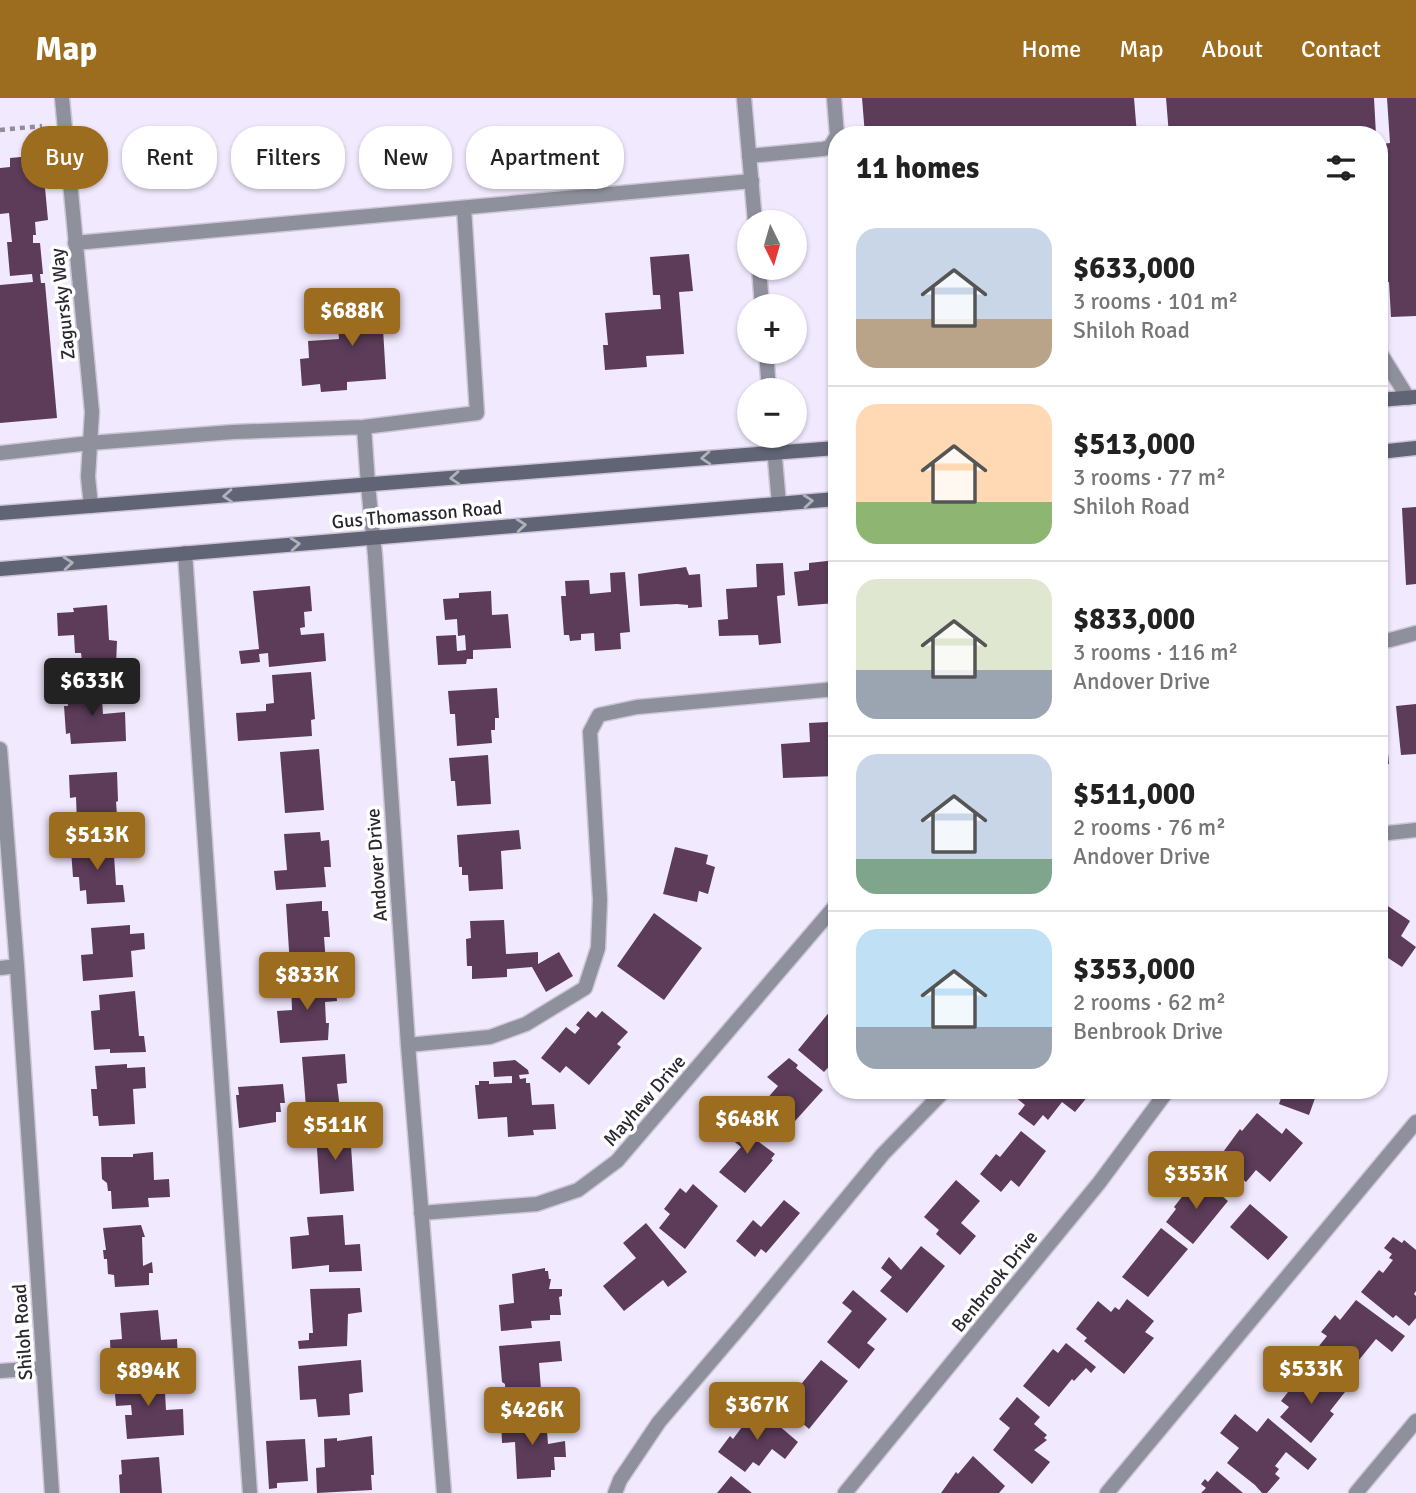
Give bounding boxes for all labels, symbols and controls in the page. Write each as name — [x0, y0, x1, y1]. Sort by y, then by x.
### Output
text: Map — [35, 29, 97, 70]
text: Home — [1021, 34, 1081, 64]
text: Map — [1119, 34, 1164, 64]
text: About — [1202, 34, 1263, 64]
text: Contact — [1301, 34, 1381, 64]
chip: Buy — [21, 126, 108, 189]
chip: Rent — [122, 126, 217, 189]
chip: Filters — [231, 126, 345, 189]
chip: New — [359, 126, 452, 189]
chip: Apartment — [466, 126, 624, 189]
icon: filters — [1322, 149, 1360, 187]
text: 11 homes — [856, 150, 979, 187]
north arrow — [737, 210, 807, 280]
map controls — [737, 210, 807, 448]
street label: Zagursky Way — [45, 247, 81, 361]
text: $633,000 — [1073, 250, 1195, 287]
icon: home — [912, 256, 996, 340]
text: 3 rooms · 101 m² — [1073, 287, 1238, 316]
pin: $688K — [303, 288, 401, 348]
button: + — [737, 294, 807, 364]
text: $688K — [320, 296, 384, 325]
text: Shiloh Road — [1073, 316, 1190, 345]
button: − — [737, 378, 807, 448]
text: $513,000 — [1073, 426, 1195, 463]
icon: home — [912, 432, 996, 516]
one-way arrow — [700, 451, 711, 466]
text: 3 rooms · 77 m² — [1073, 463, 1226, 492]
one-way arrow — [449, 470, 460, 485]
one-way arrow — [222, 488, 233, 503]
text: Shiloh Road — [1073, 492, 1190, 521]
one-way arrow — [803, 494, 814, 509]
street label: Gus Thomasson Road — [331, 496, 503, 534]
one-way arrow — [516, 518, 527, 533]
one-way arrow — [289, 537, 300, 552]
one-way arrow — [63, 556, 74, 571]
text: $833,000 — [1073, 601, 1195, 638]
icon: home — [912, 607, 996, 691]
text: 3 rooms · 116 m² — [1073, 638, 1238, 667]
pin: $633K — [43, 658, 141, 718]
text: $633K — [60, 666, 124, 695]
text: Andover Drive — [1073, 667, 1210, 696]
text: $511,000 — [1073, 776, 1195, 813]
icon: home — [912, 782, 996, 866]
street label: Andover Drive — [361, 808, 393, 922]
pin: $513K — [48, 812, 146, 872]
text: 2 rooms · 76 m² — [1073, 813, 1226, 842]
text: $513K — [65, 820, 129, 849]
text: Andover Drive — [1073, 842, 1210, 871]
text: $353,000 — [1073, 951, 1195, 988]
pin: $833K — [258, 953, 356, 1012]
icon: home — [912, 957, 996, 1041]
text: $833K — [275, 960, 339, 989]
text: 2 rooms · 62 m² — [1073, 988, 1226, 1017]
text: Benbrook Drive — [1073, 1017, 1223, 1046]
street label: Mayhew Drive — [598, 1050, 691, 1151]
pin: $648K — [698, 1096, 796, 1156]
pin: $511K — [286, 1102, 384, 1162]
text: $648K — [715, 1104, 779, 1133]
text: $511K — [303, 1110, 367, 1139]
pin: $353K — [1147, 1152, 1245, 1211]
text: $353K — [1164, 1159, 1228, 1188]
street label: Benbrook Drive — [946, 1226, 1043, 1337]
street label: Shiloh Road — [8, 1283, 38, 1381]
pin: $533K — [1262, 1346, 1360, 1406]
pin: $894K — [99, 1348, 197, 1408]
text: $533K — [1279, 1354, 1343, 1383]
text: $894K — [116, 1356, 180, 1385]
pin: $367K — [708, 1382, 806, 1442]
pin: $426K — [483, 1388, 581, 1447]
text: $367K — [725, 1390, 789, 1419]
text: $426K — [500, 1395, 564, 1424]

